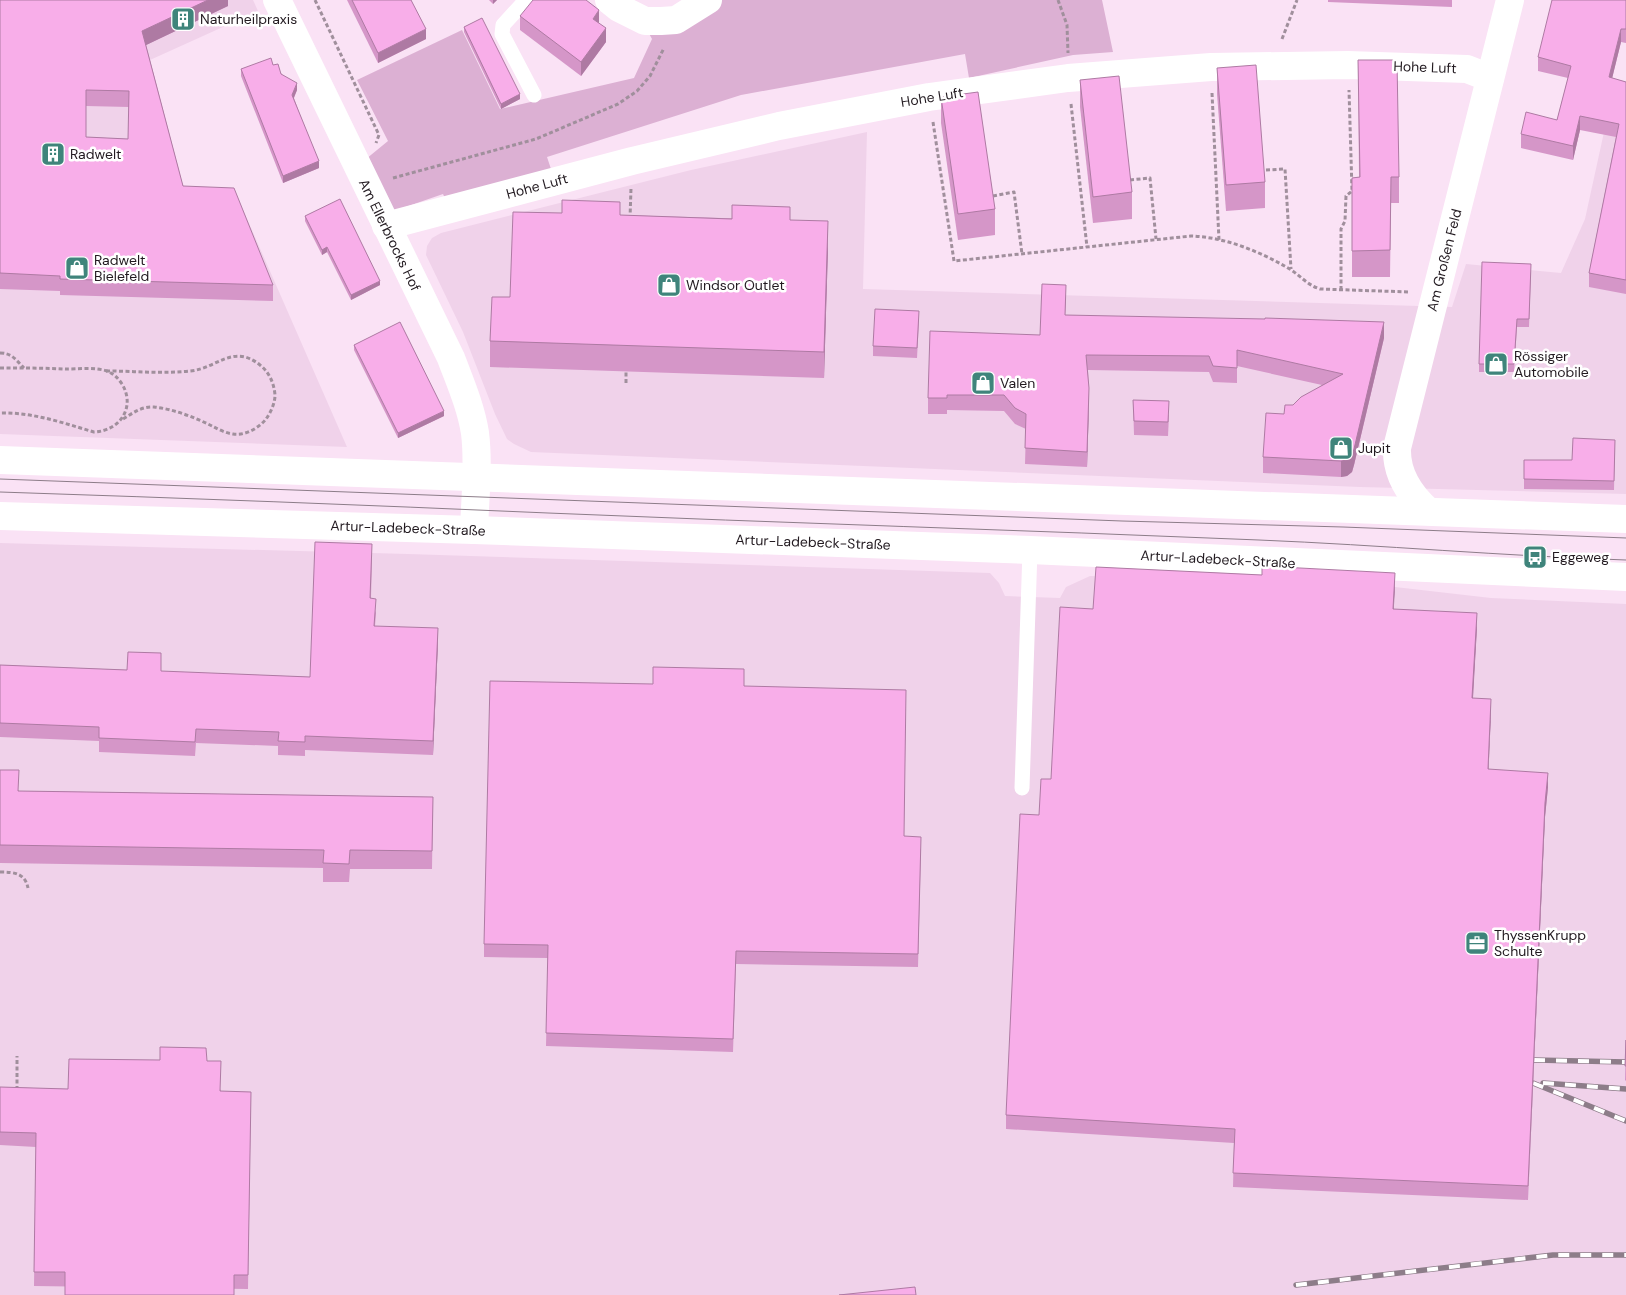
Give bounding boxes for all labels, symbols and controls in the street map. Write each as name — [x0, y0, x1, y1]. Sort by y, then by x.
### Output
building icon: Naturheilpraxis — [170, 6, 196, 32]
place label: Naturheilpraxis — [200, 10, 297, 28]
street label: Hohe Luft — [1393, 57, 1457, 77]
street label: Hohe Luft — [899, 83, 965, 111]
building icon: Radwelt — [40, 141, 66, 167]
place label: Radwelt — [70, 145, 122, 163]
street label: Hohe Luft — [504, 169, 570, 203]
street label: Am Ellerbrocks Hof — [355, 176, 425, 294]
street label: Am Großen Feld — [1423, 207, 1465, 313]
place label: Radwelt Bielefeld — [94, 251, 149, 285]
shop icon: Radwelt Bielefeld — [64, 255, 90, 281]
shop icon: Windsor Outlet — [656, 272, 682, 298]
place label: Windsor Outlet — [686, 276, 785, 294]
place label: Rössiger Automobile — [1514, 347, 1589, 381]
shop icon: Rössiger Automobile — [1483, 351, 1509, 377]
shop icon: Valen — [970, 370, 996, 396]
place label: Valen — [1000, 374, 1035, 392]
shop icon: Jupit — [1328, 435, 1354, 461]
place label: Jupit — [1358, 439, 1391, 457]
street label: Artur-Ladebeck-Straße — [330, 516, 486, 540]
street label: Artur-Ladebeck-Straße — [735, 530, 891, 554]
bus stop icon: Eggeweg — [1522, 544, 1548, 570]
street label: Artur-Ladebeck-Straße — [1140, 546, 1296, 572]
place label: Eggeweg — [1552, 548, 1609, 566]
place label: ThyssenKrupp Schulte — [1494, 926, 1586, 960]
office icon: ThyssenKrupp Schulte — [1464, 930, 1490, 956]

